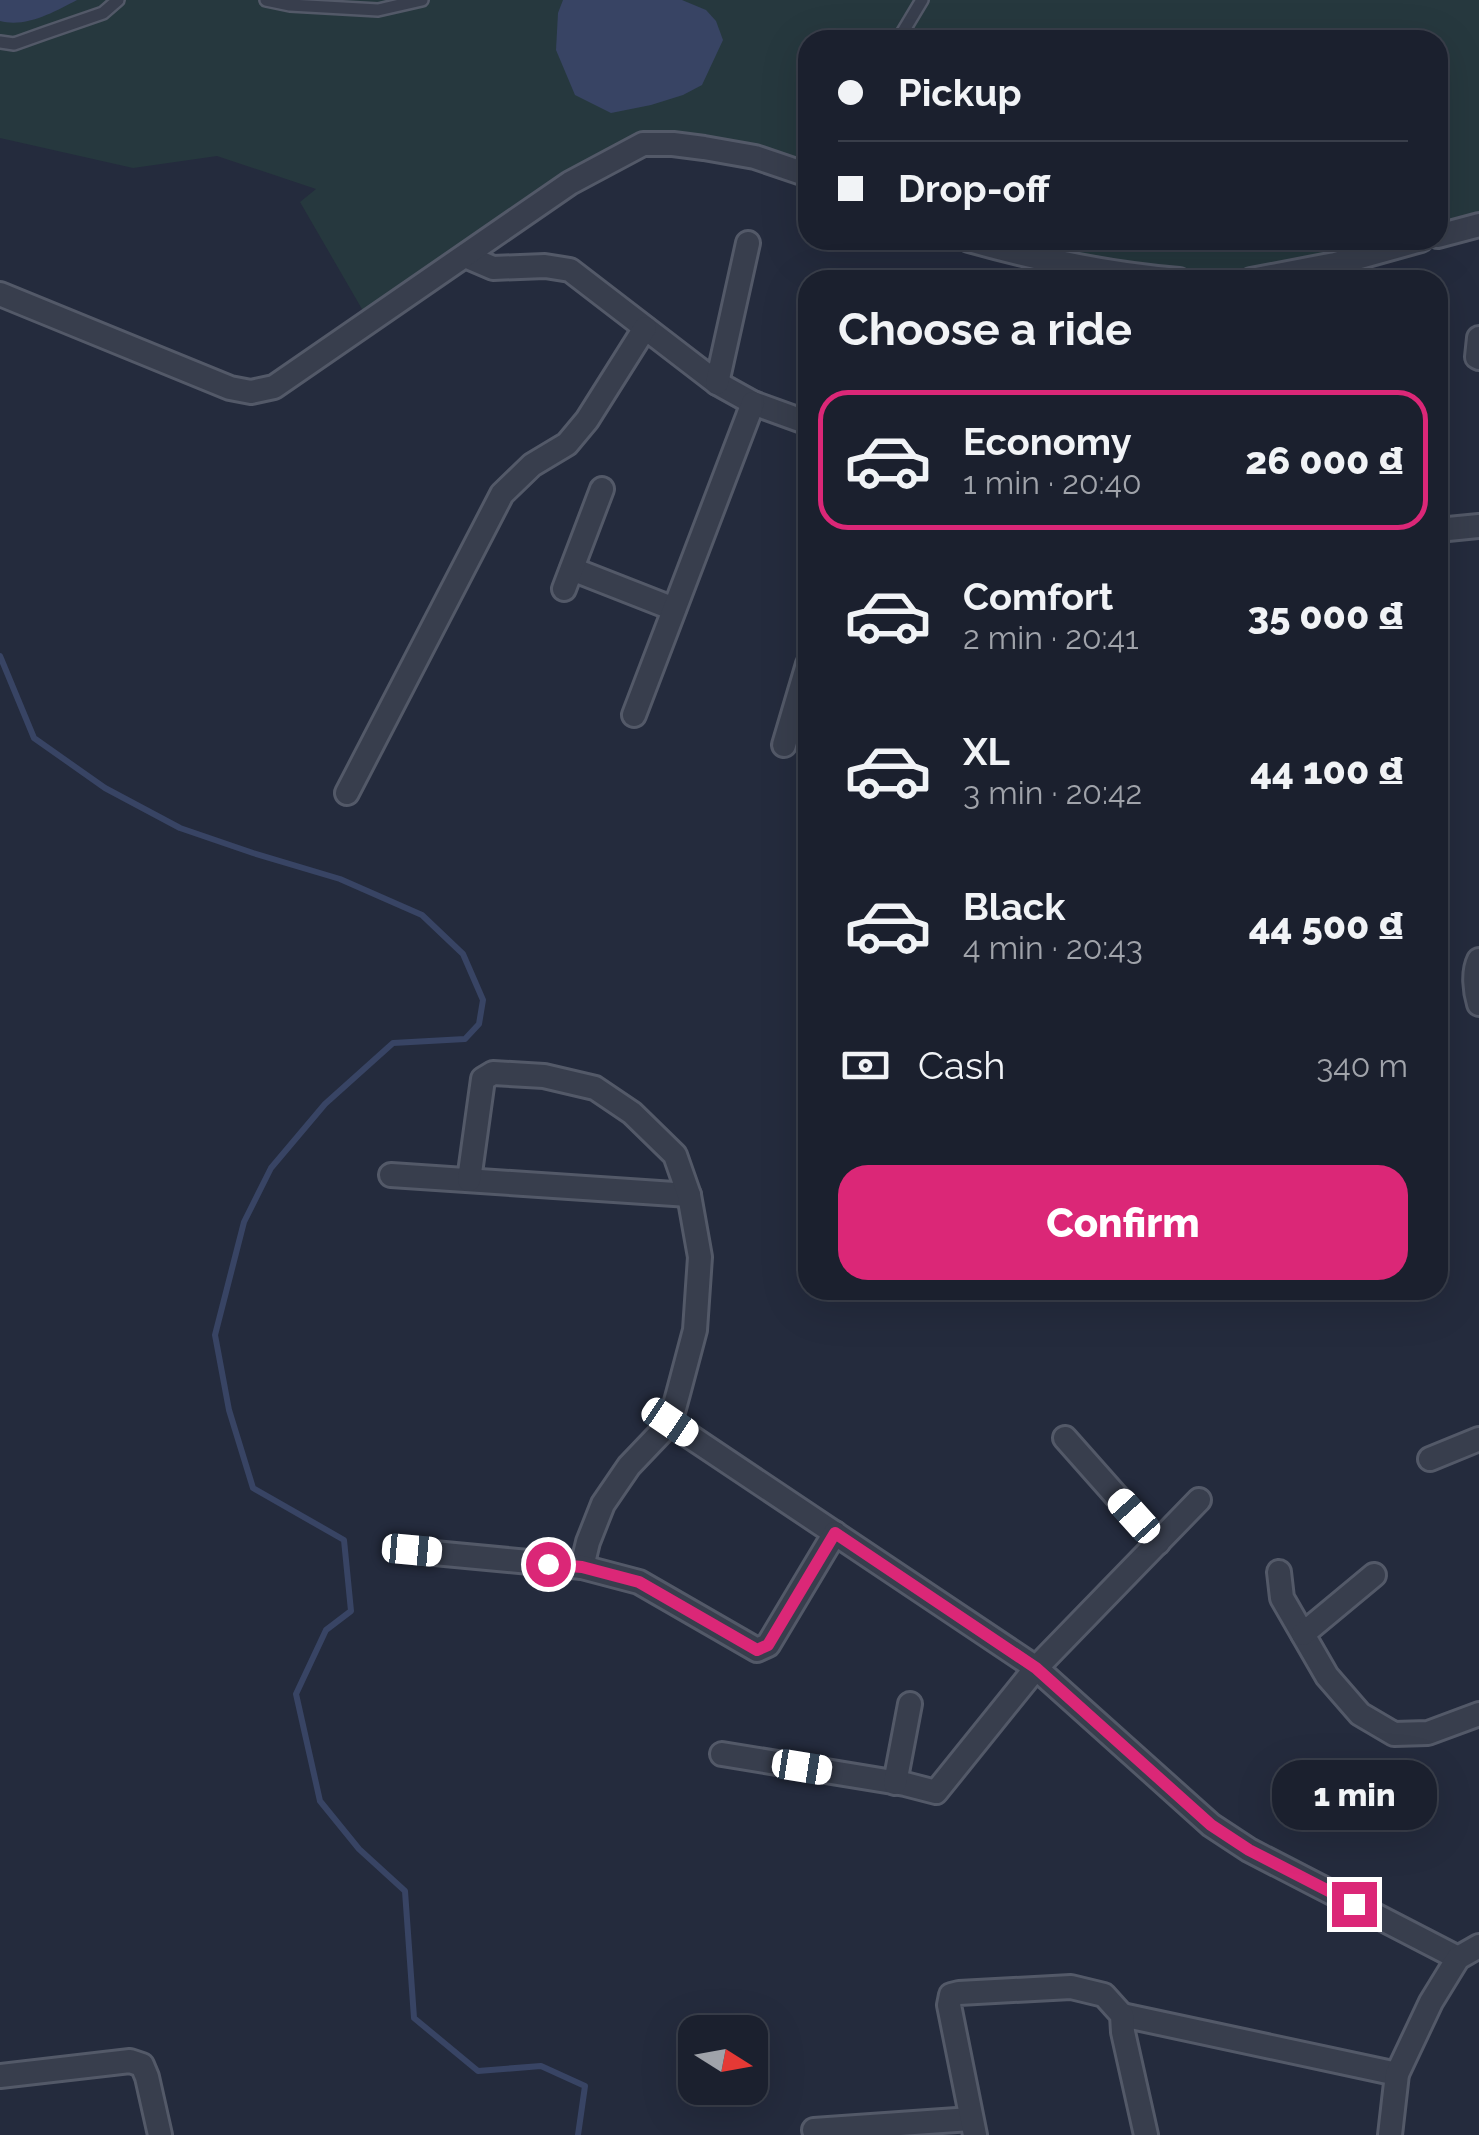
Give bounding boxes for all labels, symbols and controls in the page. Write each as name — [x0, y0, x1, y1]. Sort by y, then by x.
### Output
text: Pickup — [898, 70, 1022, 115]
text: Drop-off — [898, 166, 1050, 211]
text: Choose a ride — [838, 303, 1132, 356]
icon: car — [843, 415, 933, 505]
text: Economy — [963, 419, 1132, 464]
text: 26 000 ₫ — [1245, 438, 1403, 483]
text: 1 min · 20:40 — [963, 464, 1142, 501]
icon: car — [843, 570, 933, 660]
text: Comfort — [963, 574, 1113, 619]
text: 35 000 ₫ — [1248, 593, 1403, 638]
text: 2 min · 20:41 — [963, 619, 1139, 656]
icon: car — [843, 725, 933, 815]
text: XL — [963, 729, 1010, 774]
text: 44 100 ₫ — [1250, 748, 1403, 793]
text: 3 min · 20:42 — [963, 774, 1142, 811]
icon: car — [843, 880, 933, 970]
text: Black — [963, 884, 1065, 929]
text: 44 500 ₫ — [1249, 903, 1403, 948]
text: 4 min · 20:43 — [963, 929, 1143, 966]
icon: cash — [838, 1038, 893, 1093]
text: Cash — [918, 1043, 1005, 1088]
text: 340 m — [1316, 1047, 1408, 1084]
button: Confirm — [838, 1165, 1408, 1280]
car — [637, 1393, 703, 1451]
car — [1103, 1484, 1165, 1548]
car — [381, 1532, 443, 1568]
route start — [526, 1542, 571, 1587]
car — [770, 1747, 834, 1787]
callout: 1 min — [1272, 1759, 1436, 1829]
text: 1 min — [1313, 1776, 1396, 1813]
route end — [1332, 1882, 1377, 1927]
north arrow — [678, 2015, 768, 2105]
map controls — [678, 2015, 768, 2105]

